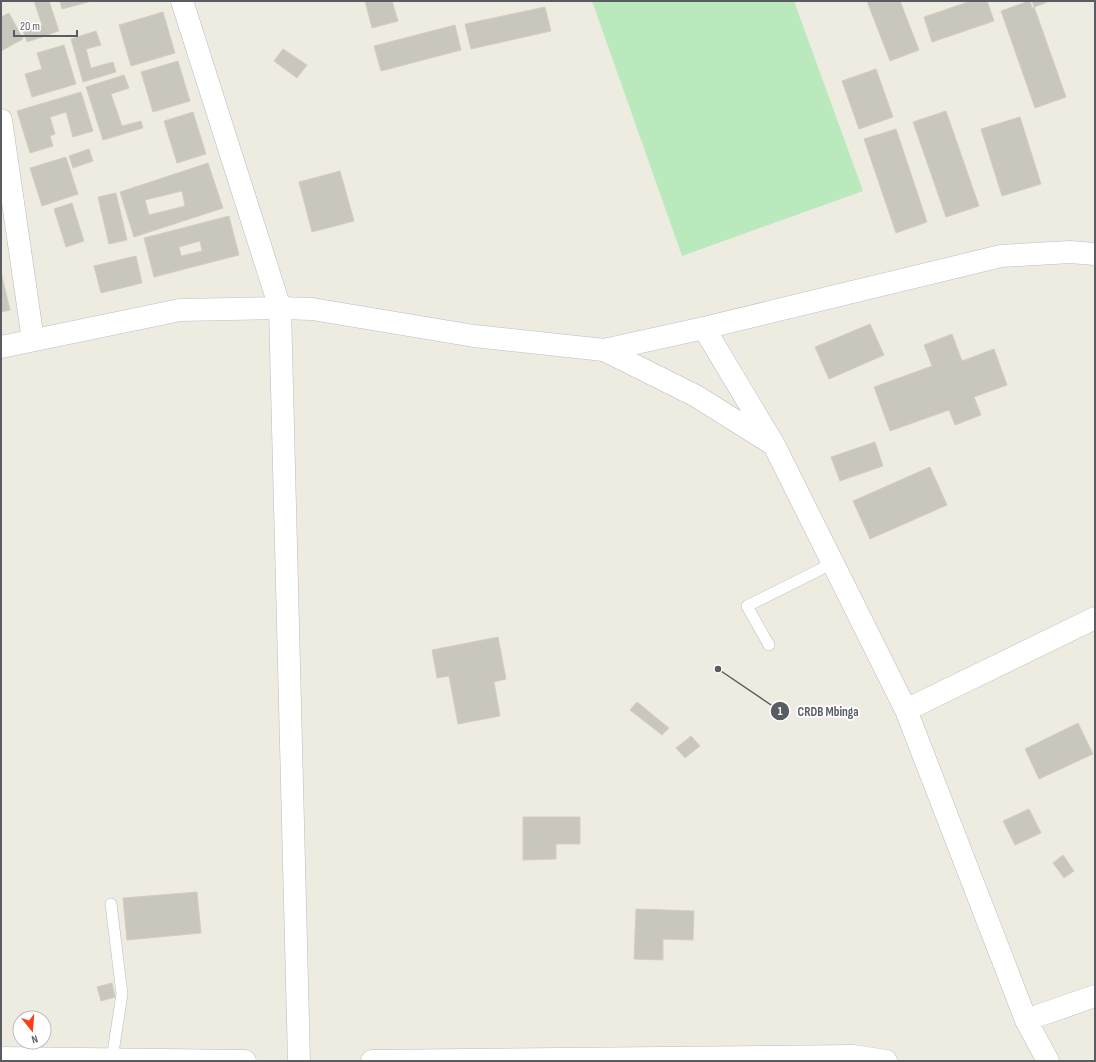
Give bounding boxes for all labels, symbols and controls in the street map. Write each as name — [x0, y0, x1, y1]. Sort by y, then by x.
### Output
scale bar — [14, 12, 77, 38]
text: 20 m — [20, 19, 40, 34]
callout: CRDB Mbinga — [770, 698, 866, 723]
text: 1 — [778, 704, 783, 719]
text: CRDB Mbinga — [798, 704, 858, 720]
north arrow — [12, 1010, 52, 1050]
text: N — [30, 1032, 39, 1046]

